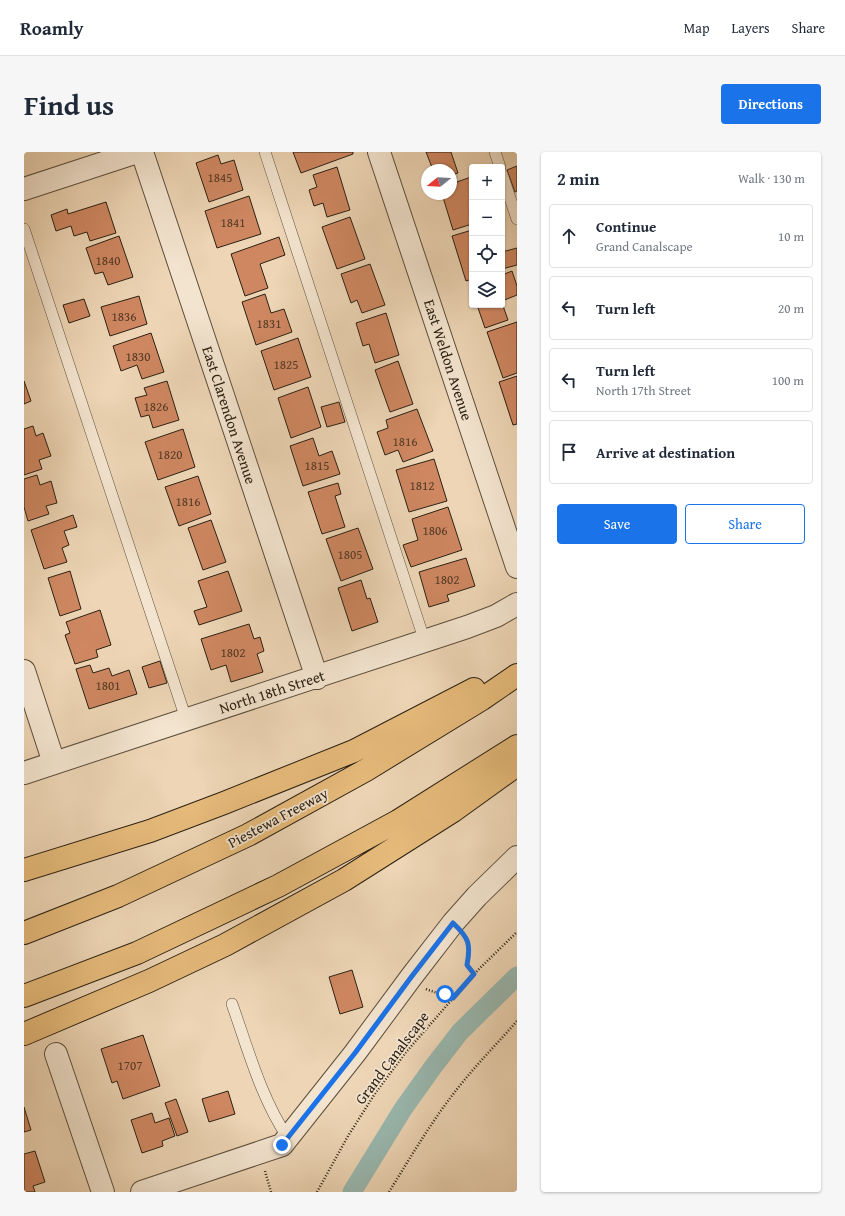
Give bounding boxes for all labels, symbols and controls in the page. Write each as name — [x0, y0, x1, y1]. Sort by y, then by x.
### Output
text: Roamly — [20, 14, 84, 42]
text: Map — [684, 18, 710, 38]
text: Layers — [732, 18, 770, 38]
text: Share — [792, 18, 825, 38]
text: Find us — [24, 84, 114, 125]
button: Directions — [721, 84, 821, 124]
north arrow — [421, 164, 457, 200]
map controls — [469, 164, 505, 308]
button: + — [469, 164, 505, 200]
text: 2 min — [557, 166, 599, 191]
house number: 1845 — [207, 168, 233, 187]
text: Walk · 130 m — [738, 169, 805, 188]
button: − — [469, 200, 505, 236]
house number: 1841 — [220, 213, 246, 232]
text: Continue — [596, 216, 657, 237]
icon: ahead — [558, 225, 580, 247]
text: 10 m — [778, 227, 804, 246]
button: locate — [469, 236, 505, 272]
text: Grand Canalscape — [596, 237, 693, 256]
house number: 1840 — [95, 251, 121, 270]
button: layers — [469, 272, 505, 308]
street label: East Weldon Avenue — [419, 297, 478, 423]
icon: left — [558, 297, 580, 319]
text: Turn left — [596, 298, 655, 319]
text: 20 m — [778, 299, 804, 318]
house number: 1836 — [111, 307, 137, 326]
house number: 1831 — [256, 314, 282, 333]
street label: East Clarendon Avenue — [197, 343, 262, 486]
house number: 1830 — [125, 347, 151, 366]
house number: 1825 — [273, 355, 299, 374]
text: Turn left — [596, 360, 655, 381]
icon: left — [558, 369, 580, 391]
text: 100 m — [772, 371, 804, 390]
text: North 17th Street — [596, 381, 691, 400]
house number: 1826 — [143, 397, 169, 416]
house number: 1816 — [392, 432, 418, 451]
icon: arrive — [558, 441, 580, 463]
text: Arrive at destination — [596, 442, 735, 463]
house number: 1820 — [157, 445, 183, 464]
house number: 1815 — [304, 456, 330, 475]
house number: 1812 — [409, 476, 435, 495]
house number: 1816 — [175, 492, 201, 511]
button: Save — [557, 504, 677, 544]
button: Share — [685, 504, 805, 544]
house number: 1806 — [422, 521, 448, 540]
house number: 1805 — [337, 545, 363, 564]
house number: 1802 — [434, 570, 460, 589]
house number: 1802 — [220, 643, 246, 662]
street label: North 18th Street — [216, 664, 328, 719]
house number: 1801 — [95, 676, 121, 695]
street label: Piestewa Freeway — [224, 782, 332, 853]
route start — [436, 985, 454, 1003]
street label: Grand Canalscape — [350, 1007, 434, 1109]
house number: 1707 — [117, 1056, 143, 1075]
route end — [273, 1136, 291, 1154]

